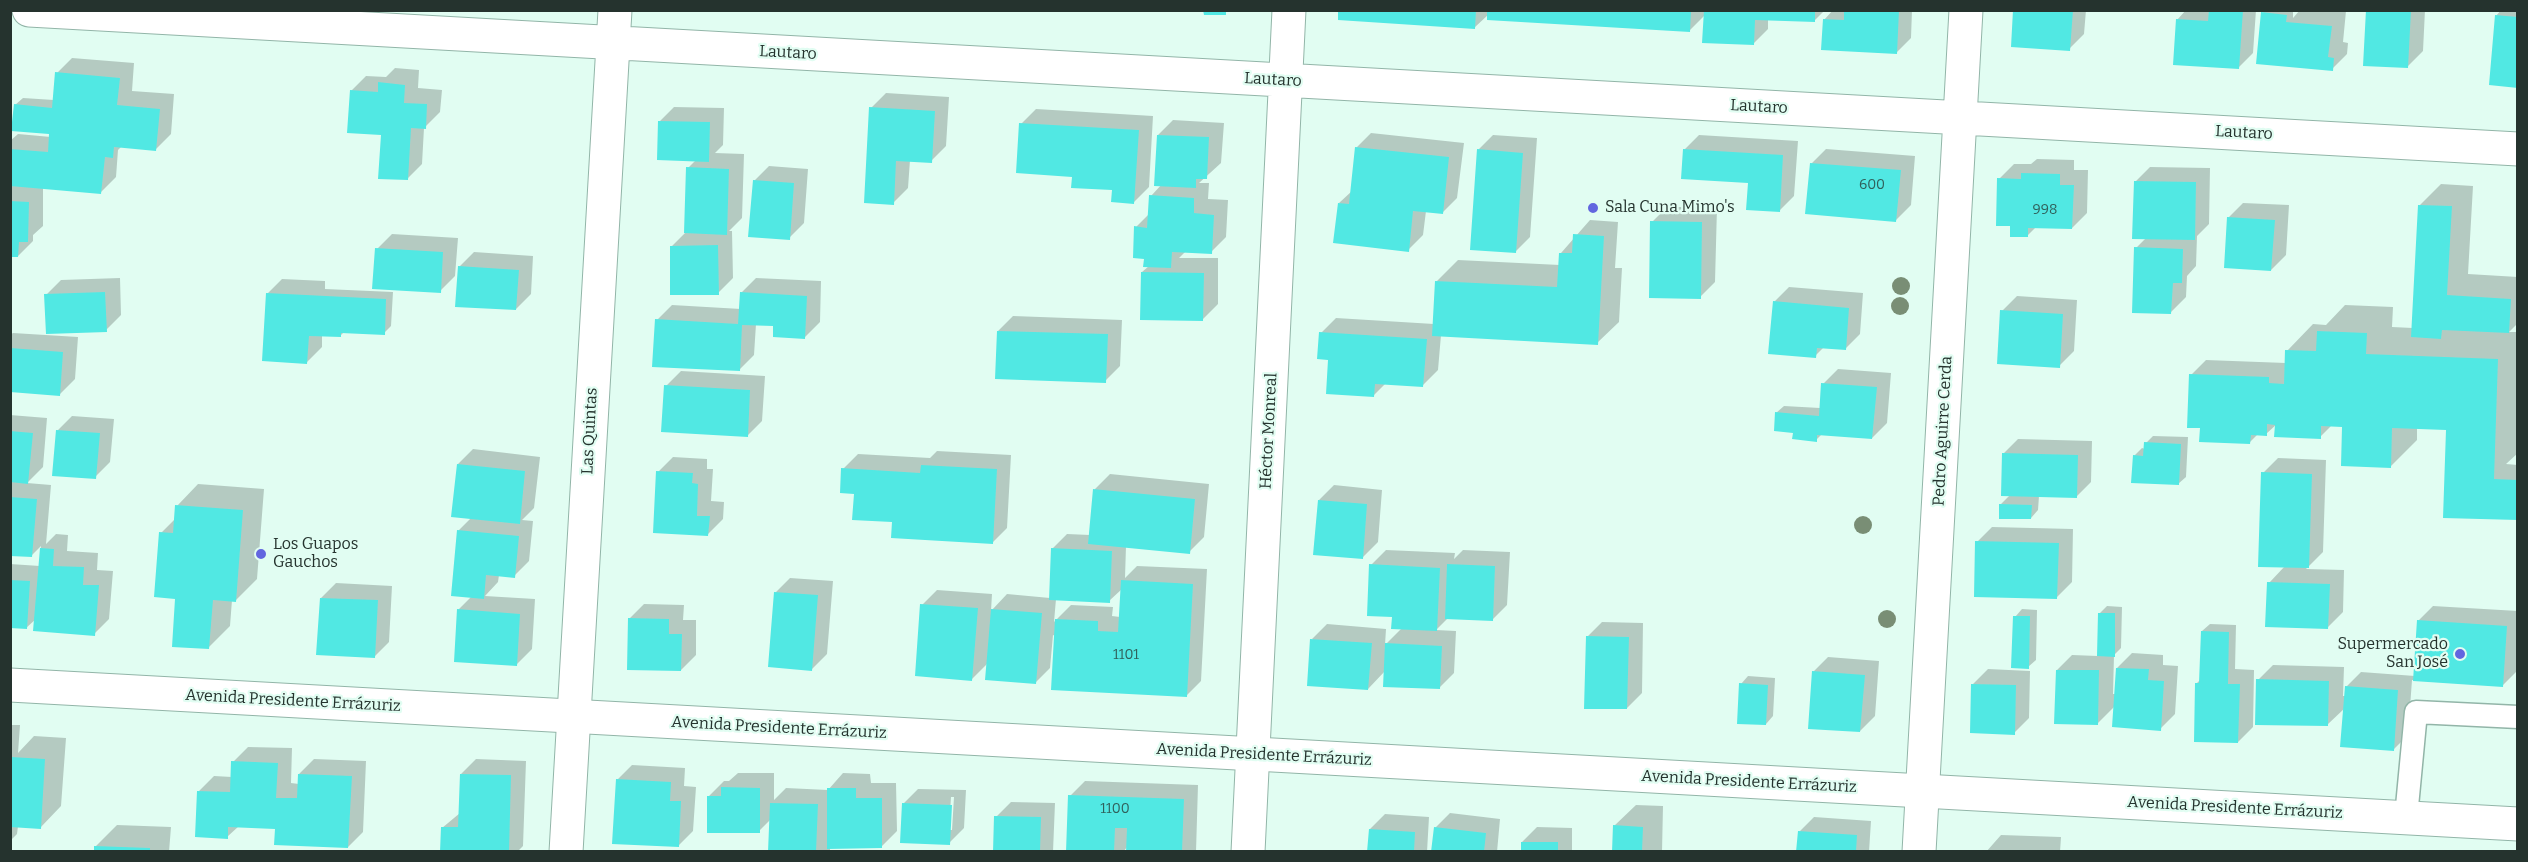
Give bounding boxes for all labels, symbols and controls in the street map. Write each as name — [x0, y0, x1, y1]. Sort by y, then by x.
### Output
street label: Lautaro — [759, 42, 817, 64]
street label: Lautaro — [1244, 69, 1302, 91]
street label: Lautaro — [1730, 96, 1788, 118]
street label: Lautaro — [2215, 122, 2273, 144]
house number: 600 — [1859, 177, 1885, 193]
place label: Sala Cuna Mimo's — [1605, 198, 1735, 218]
marker: Sala Cuna Mimo's — [1586, 201, 1600, 215]
house number: 998 — [2033, 202, 2057, 218]
street label: Pedro Aguirre Cerda — [1929, 356, 1957, 506]
street label: Héctor Monreal — [1256, 372, 1282, 490]
street label: Las Quintas — [578, 387, 602, 475]
place label: Los Guapos Gauchos — [273, 535, 358, 573]
marker: Los Guapos Gauchos — [254, 547, 268, 561]
place label: Supermercado San José — [2338, 635, 2448, 673]
house number: 1101 — [1113, 647, 1139, 663]
marker: Supermercado San José — [2453, 647, 2467, 661]
street label: Avenida Presidente Errázuriz — [185, 686, 401, 716]
street label: Avenida Presidente Errázuriz — [671, 713, 887, 743]
street label: Avenida Presidente Errázuriz — [1156, 740, 1372, 770]
street label: Avenida Presidente Errázuriz — [1641, 767, 1857, 797]
street label: Avenida Presidente Errázuriz — [2127, 793, 2343, 823]
house number: 1100 — [1100, 801, 1130, 817]

